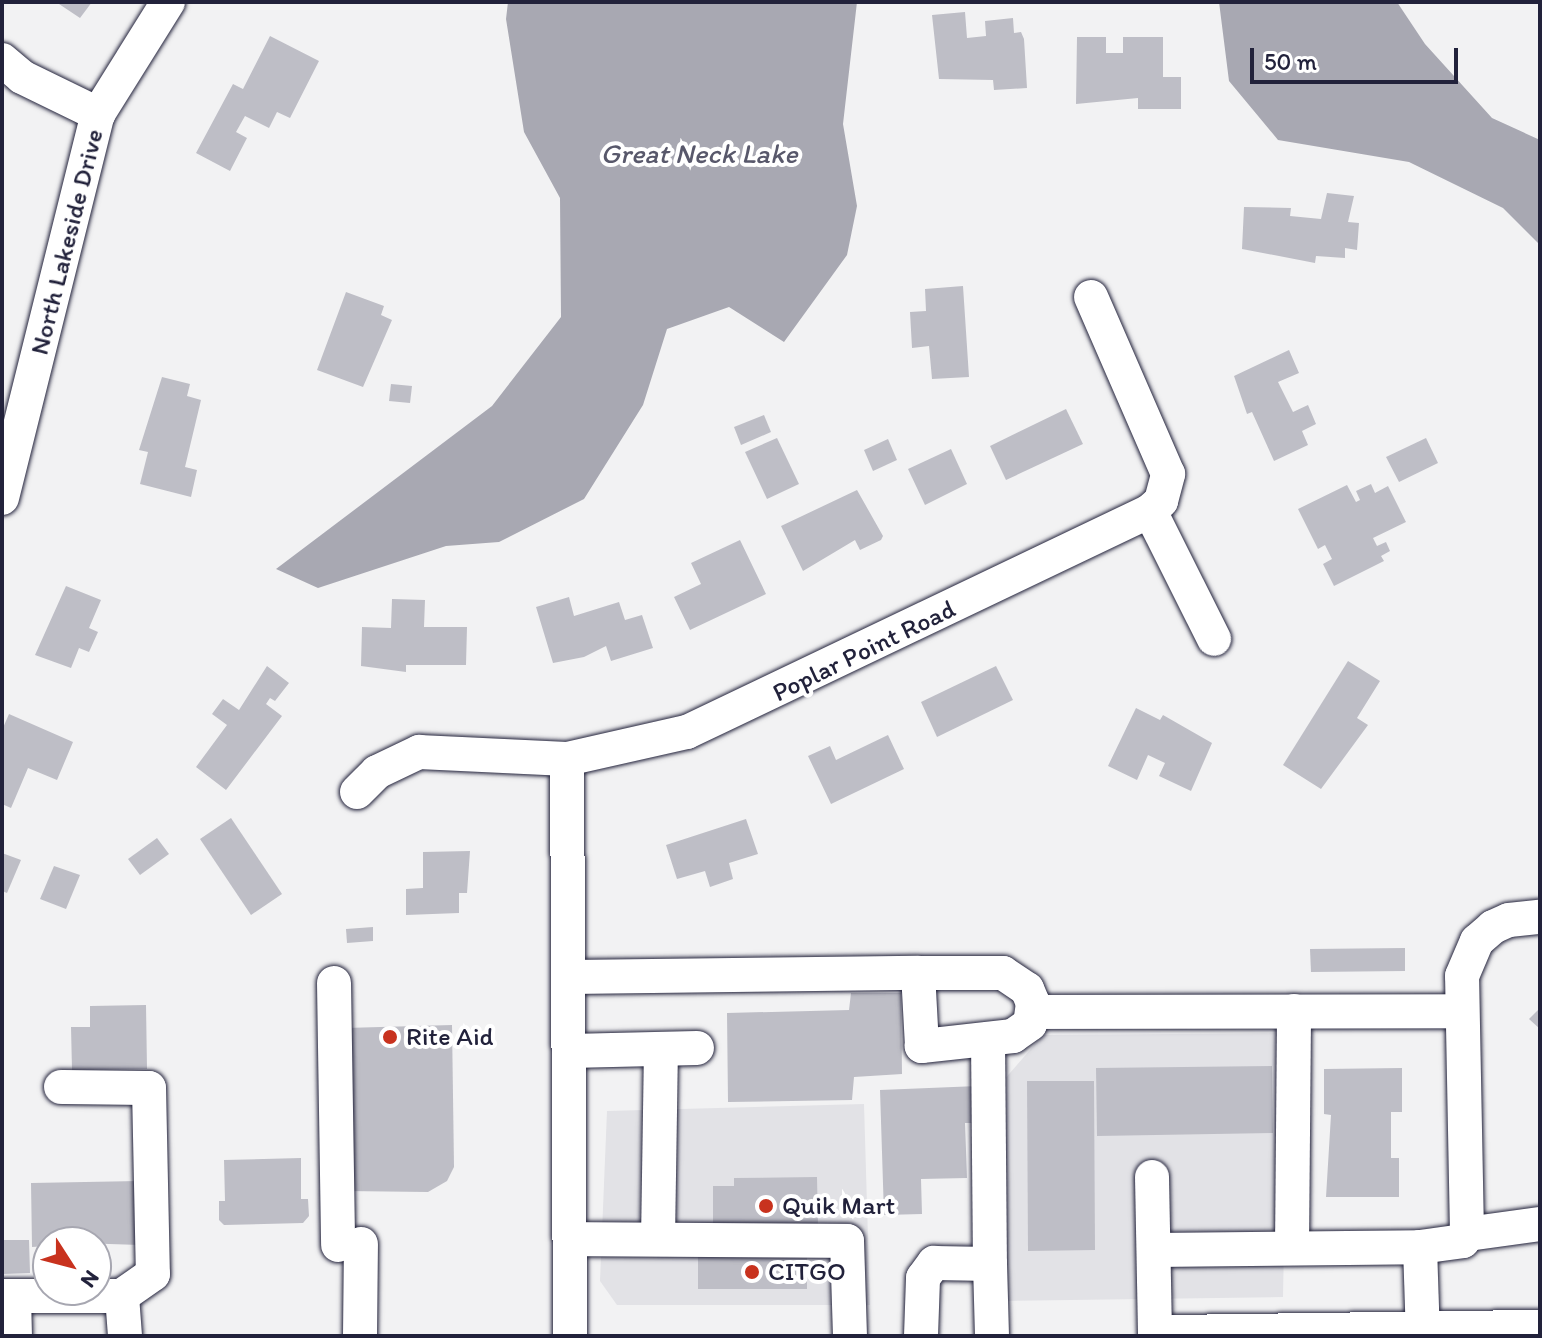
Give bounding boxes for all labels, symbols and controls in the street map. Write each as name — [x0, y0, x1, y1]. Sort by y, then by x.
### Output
scale bar — [1254, 32, 1462, 82]
text: 50 m — [1264, 47, 1317, 76]
street label: North Lakeside Drive — [24, 126, 110, 358]
water label: Great Neck Lake — [601, 136, 797, 170]
street label: Poplar Point Road — [768, 594, 960, 708]
place label: Rite Aid — [406, 1021, 494, 1053]
marker: Rite Aid — [381, 1028, 399, 1046]
place label: Quik Mart — [782, 1190, 895, 1222]
marker: Quik Mart — [757, 1197, 775, 1215]
north arrow — [32, 1226, 112, 1306]
place label: CITGO — [768, 1256, 846, 1288]
marker: CITGO — [743, 1263, 761, 1281]
text: N — [75, 1265, 105, 1293]

